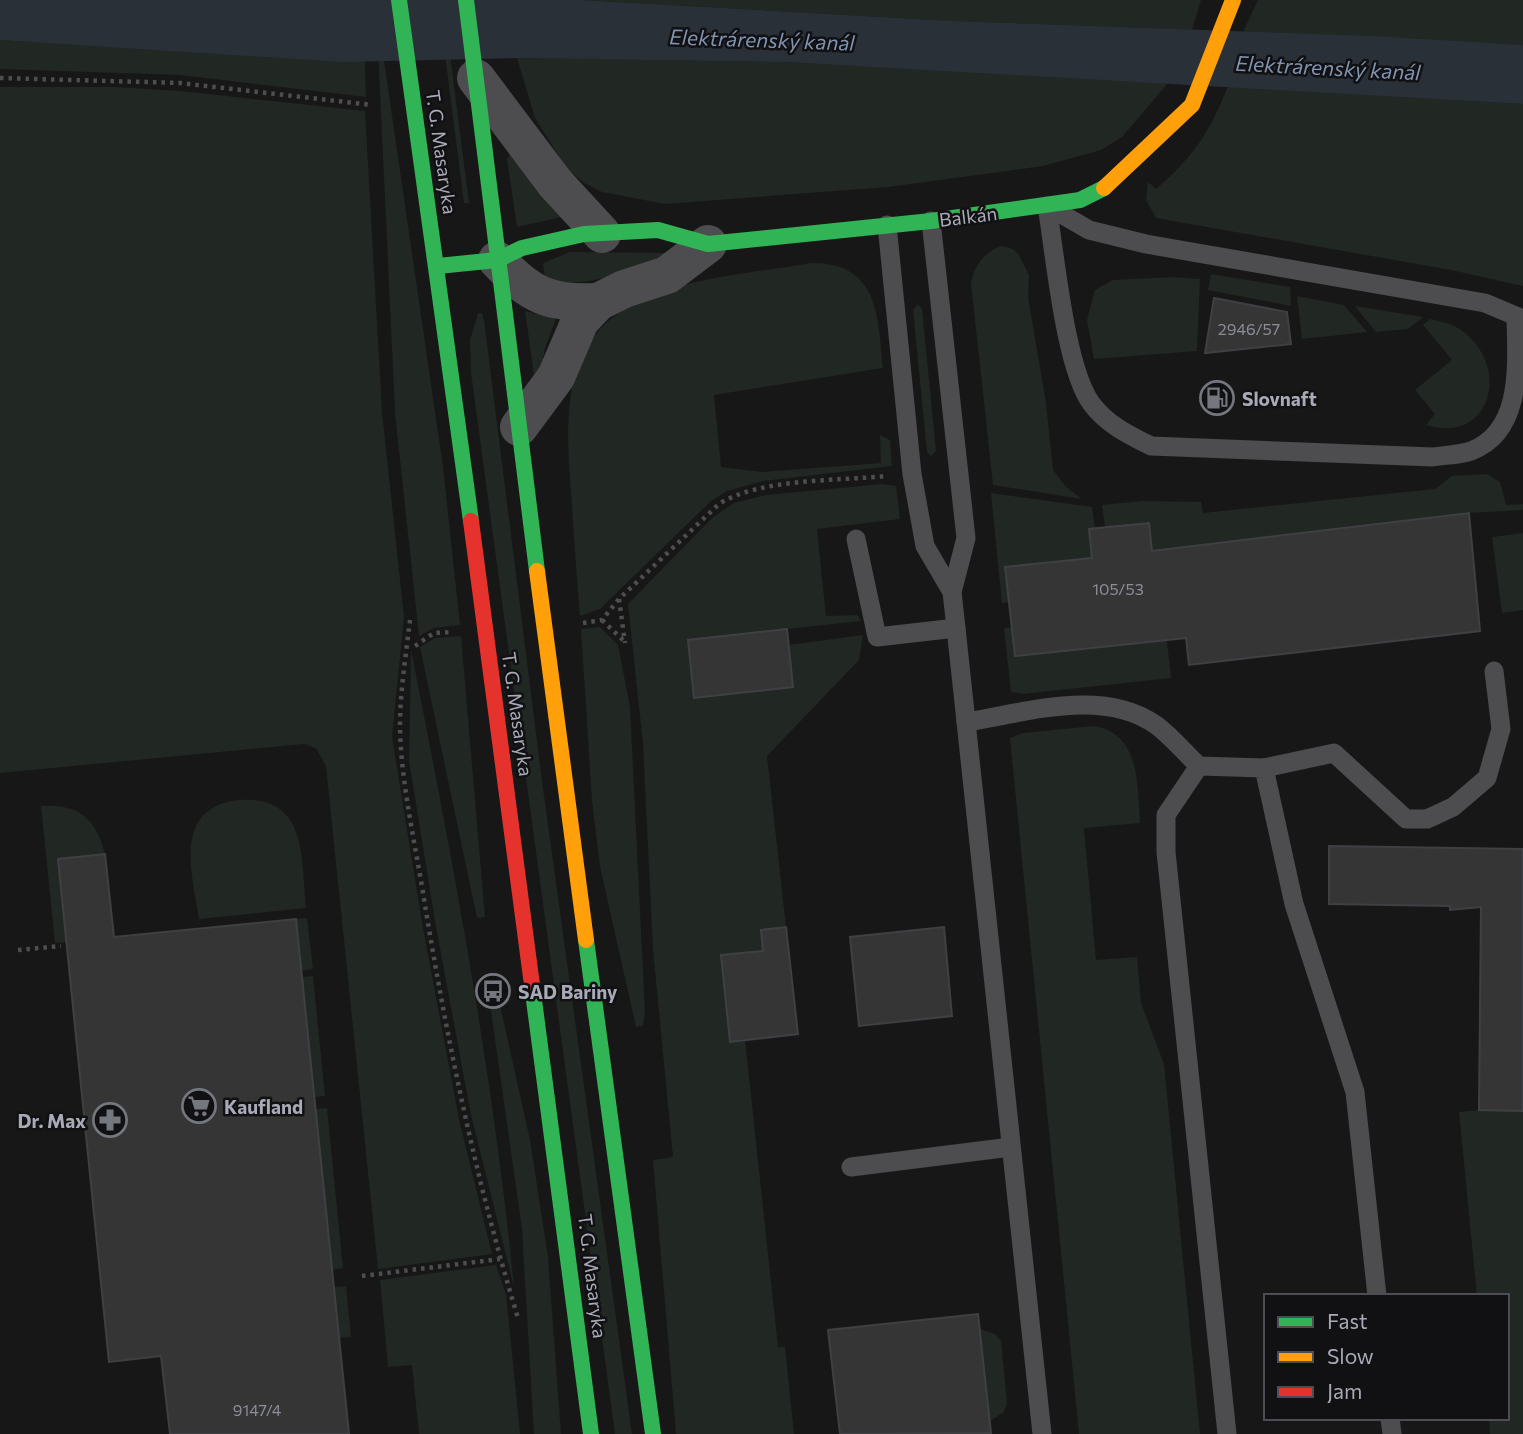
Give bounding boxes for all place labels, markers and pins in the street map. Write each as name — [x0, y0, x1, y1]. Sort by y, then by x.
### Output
fuel station icon: Slovnaft — [1198, 379, 1236, 417]
place label: Slovnaft — [1242, 387, 1317, 410]
bus stop icon: SAD Bariny — [474, 972, 512, 1010]
place label: SAD Bariny — [518, 980, 618, 1003]
supermarket icon: Kaufland — [180, 1087, 218, 1125]
place label: Kaufland — [224, 1095, 303, 1118]
pharmacy icon: Dr. Max — [91, 1101, 129, 1139]
place label: Dr. Max — [18, 1109, 86, 1132]

